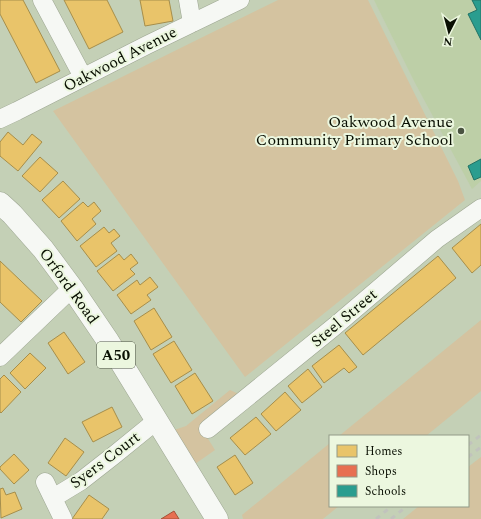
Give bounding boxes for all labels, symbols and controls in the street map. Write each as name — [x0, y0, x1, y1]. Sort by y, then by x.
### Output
north arrow — [429, 12, 469, 52]
street label: Oakwood Avenue — [59, 20, 181, 98]
text: N — [443, 33, 453, 50]
place label: Oakwood Avenue Community Primary School — [256, 110, 453, 152]
marker: Oakwood Avenue Community Primary School — [456, 126, 466, 136]
street label: Orford Road — [33, 243, 105, 329]
street label: Steel Street — [305, 283, 383, 353]
road number: A50 — [97, 342, 135, 368]
street label: Syers Court — [65, 425, 146, 494]
legend — [329, 435, 469, 507]
text: Homes — [365, 442, 403, 461]
text: Shops — [365, 462, 397, 481]
text: Schools — [365, 482, 406, 501]

